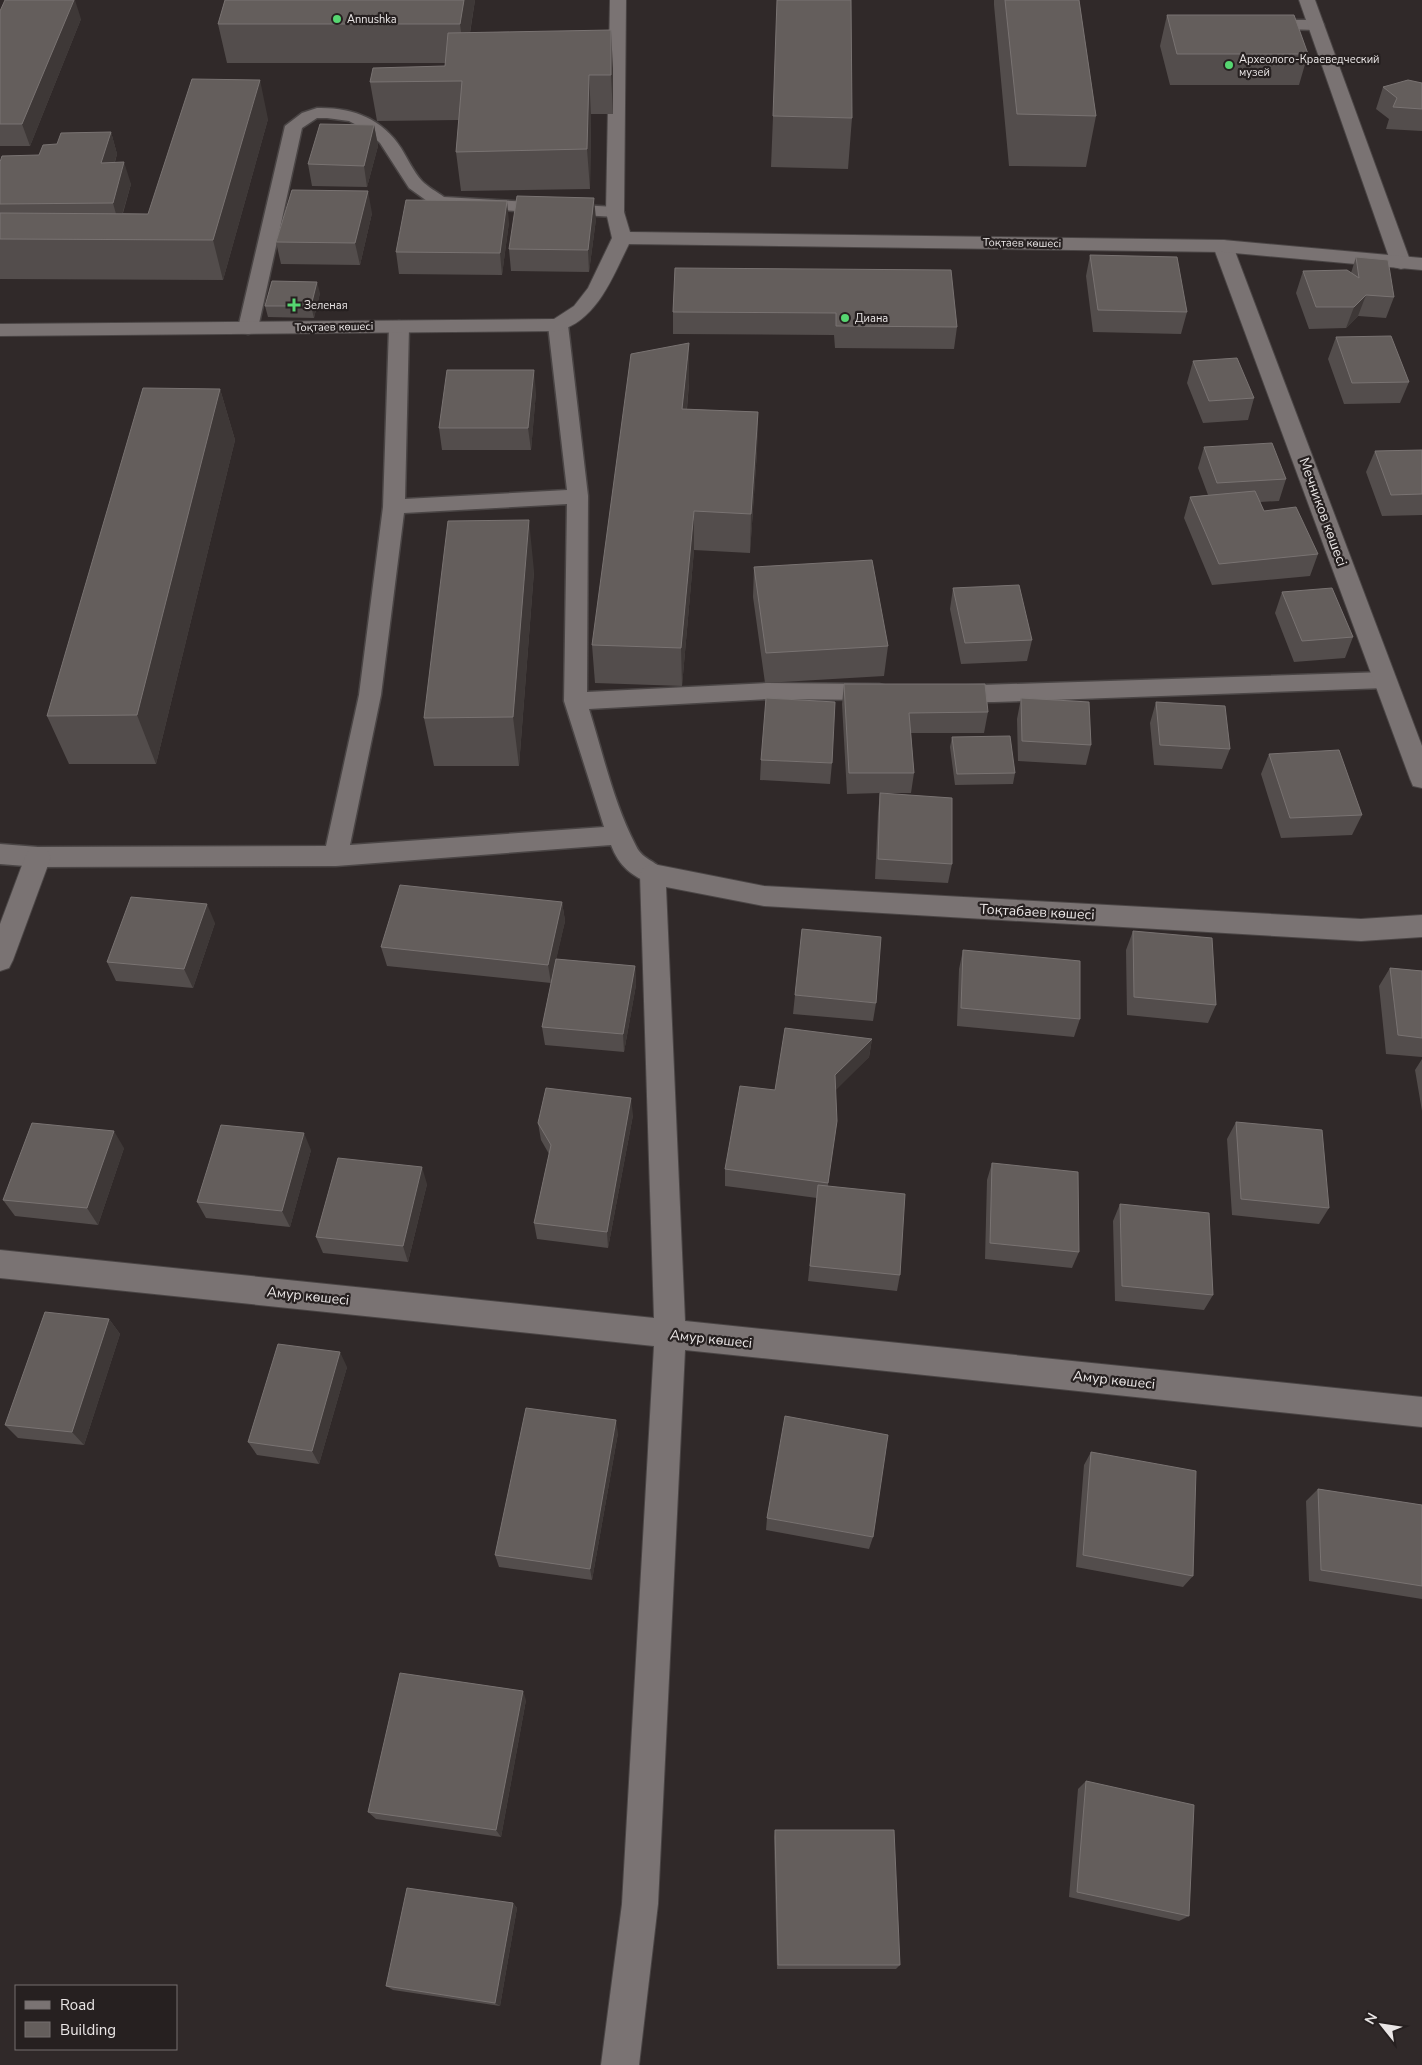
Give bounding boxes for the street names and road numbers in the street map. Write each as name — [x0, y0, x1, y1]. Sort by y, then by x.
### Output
street label: Тоқтаев көшесі — [983, 235, 1061, 251]
street label: Тоқтаев көшесі — [295, 319, 373, 335]
street label: Мечников көшесі — [1295, 455, 1351, 569]
street label: Тоқтабаев көшесі — [979, 899, 1095, 925]
street label: Амур көшесі — [266, 1282, 350, 1310]
street label: Амур көшесі — [669, 1325, 753, 1353]
street label: Амур көшесі — [1072, 1366, 1156, 1394]

